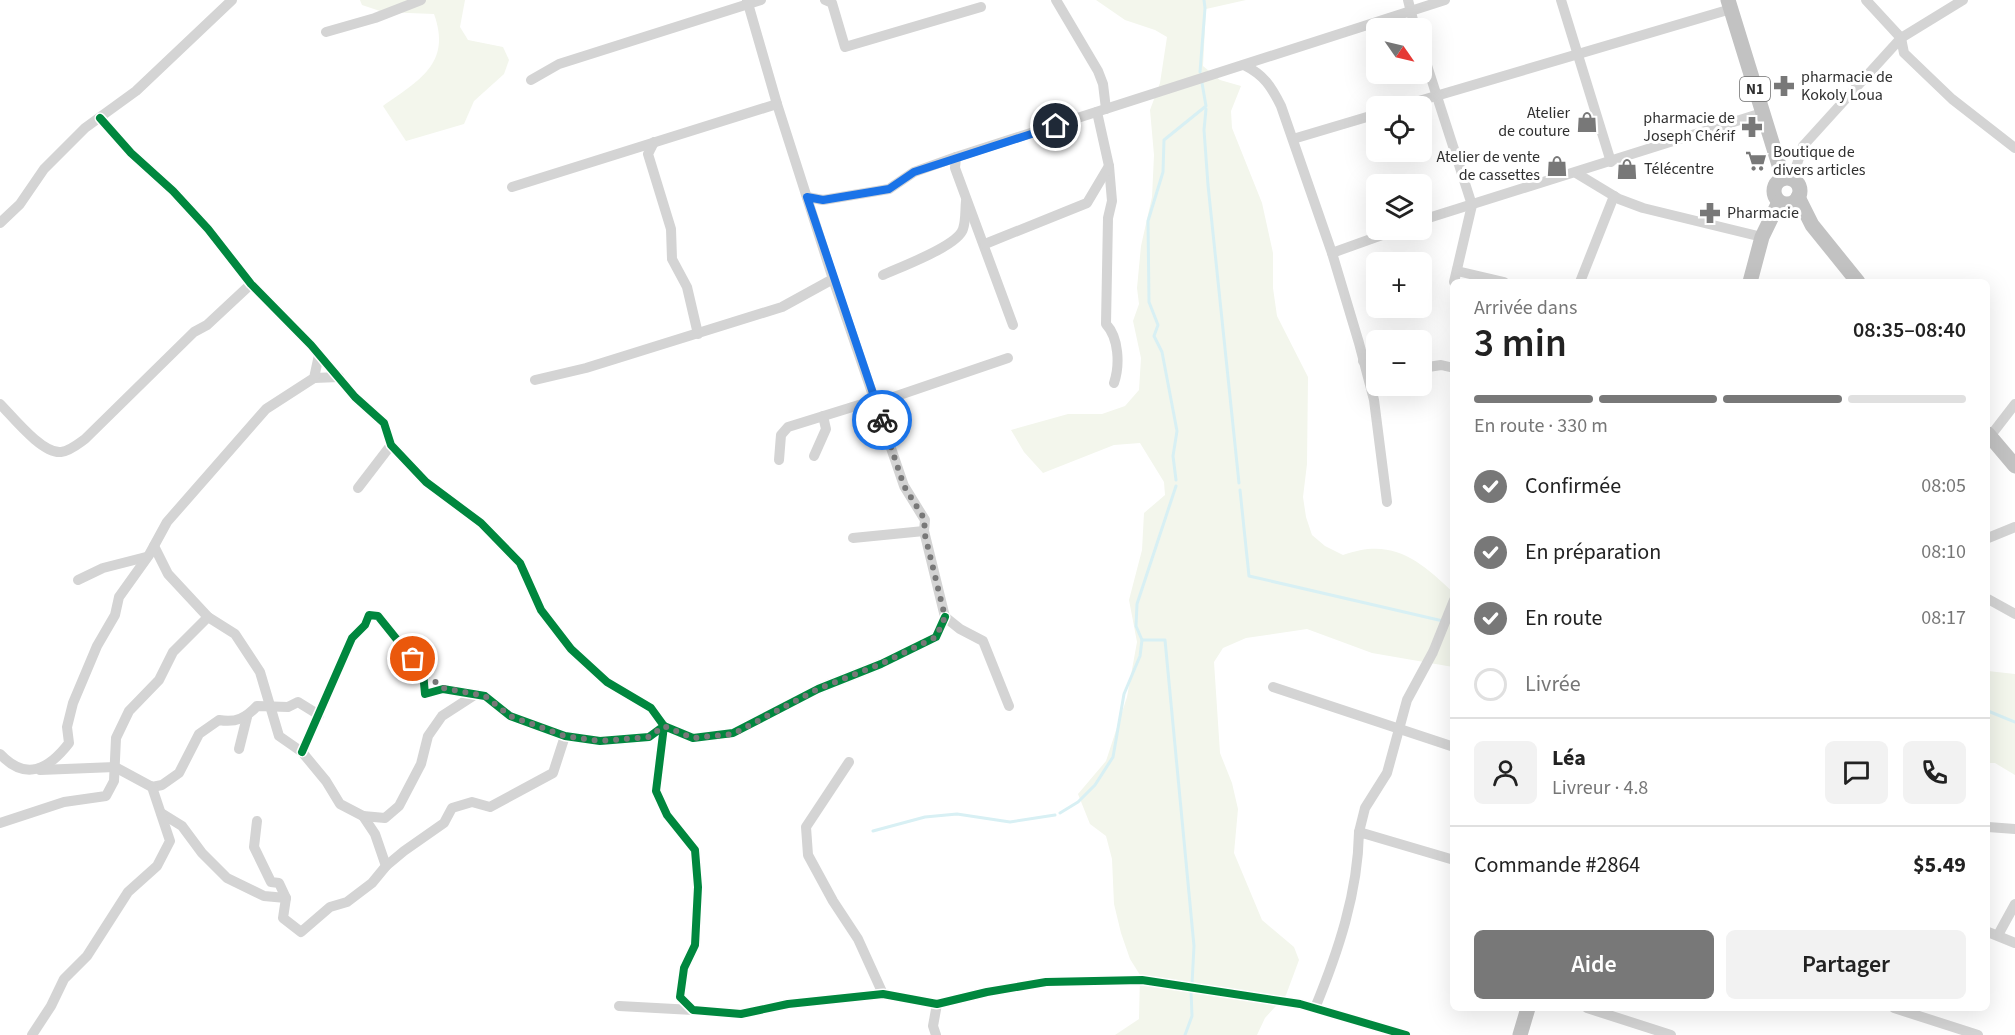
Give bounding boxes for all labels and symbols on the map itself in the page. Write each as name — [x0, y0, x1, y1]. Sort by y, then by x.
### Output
north arrow — [1366, 18, 1432, 84]
place label: pharmacie de Kokoly Loua — [1801, 66, 1893, 106]
pharmacy icon: pharmacie de Kokoly Loua — [1772, 74, 1796, 98]
road number: N1 — [1740, 77, 1770, 101]
pin — [1030, 100, 1081, 151]
place label: Atelier de couture — [1498, 102, 1570, 142]
place label: pharmacie de Joseph Chérif — [1643, 107, 1736, 147]
shop icon: Atelier de couture — [1575, 110, 1599, 134]
pharmacy icon: pharmacie de Joseph Chérif — [1740, 115, 1764, 139]
place label: Boutique de divers articles — [1773, 141, 1866, 181]
place label: Atelier de vente de cassettes — [1436, 146, 1540, 186]
supermarket icon: Boutique de divers articles — [1744, 149, 1768, 173]
shop icon: Atelier de vente de cassettes — [1545, 154, 1569, 178]
shop icon: Télécentre — [1615, 157, 1639, 181]
place label: Télécentre — [1644, 158, 1714, 180]
pharmacy icon: Pharmacie — [1698, 201, 1722, 225]
place label: Pharmacie — [1727, 202, 1799, 224]
courier — [852, 390, 912, 450]
pin — [387, 633, 438, 684]

